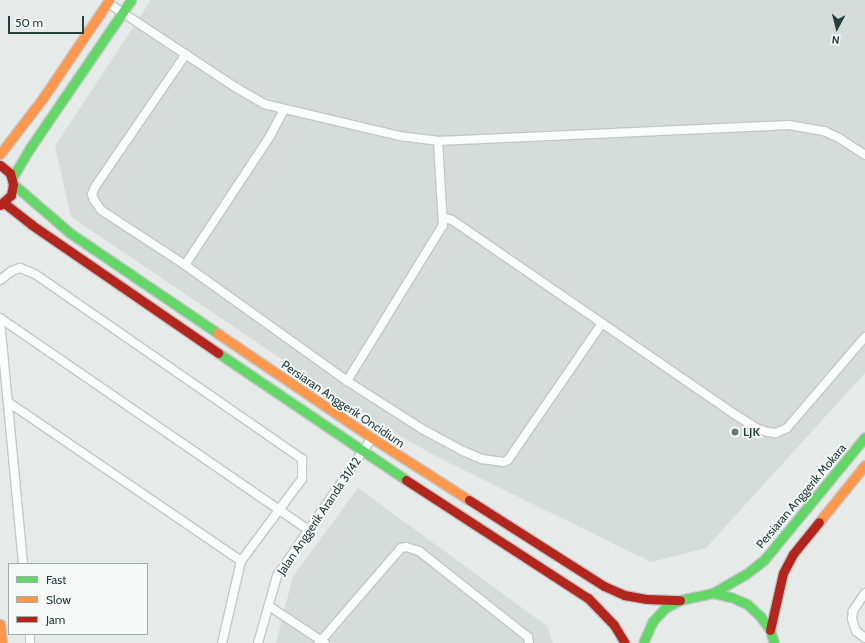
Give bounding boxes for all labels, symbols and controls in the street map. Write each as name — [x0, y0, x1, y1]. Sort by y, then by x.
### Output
scale bar — [10, 8, 86, 34]
north arrow — [817, 8, 857, 48]
text: 50 m — [15, 15, 43, 30]
text: N — [831, 32, 840, 47]
street label: Persiaran Anggerik Oncidium — [279, 357, 407, 451]
place label: LJK — [743, 425, 760, 439]
marker: LJK — [730, 427, 740, 437]
street label: Persiaran Anggerik Mokara — [753, 441, 849, 551]
street label: Jalan Anggerik Aranda 31/42 — [274, 454, 364, 578]
legend — [8, 563, 148, 635]
text: Fast — [46, 572, 66, 587]
text: Slow — [46, 592, 71, 607]
text: Jam — [46, 612, 65, 627]

